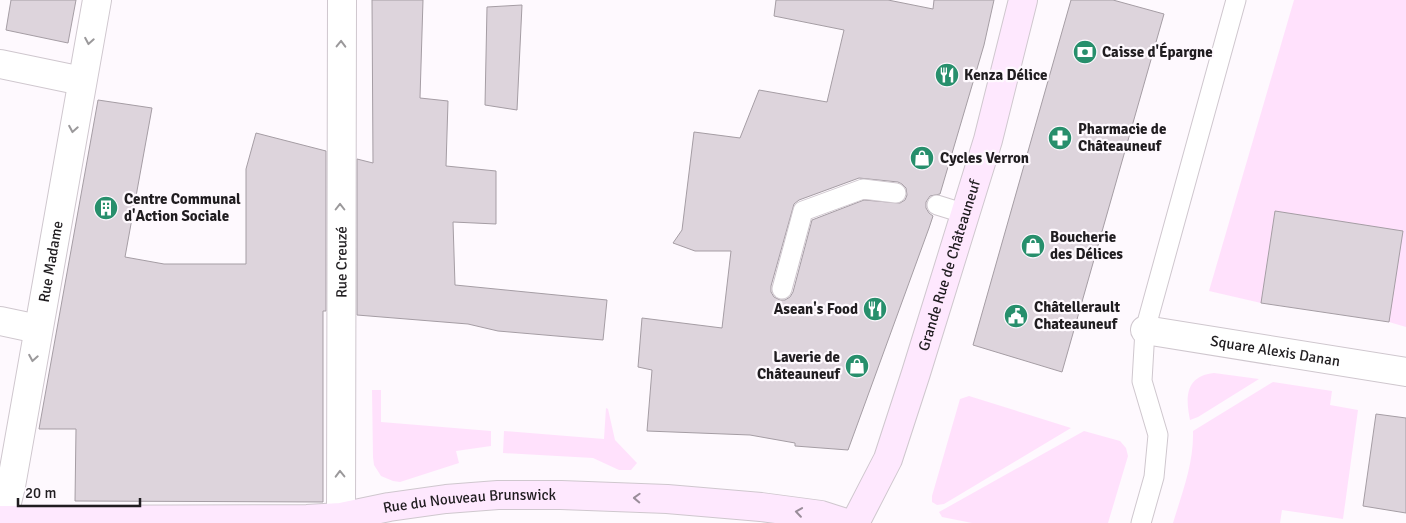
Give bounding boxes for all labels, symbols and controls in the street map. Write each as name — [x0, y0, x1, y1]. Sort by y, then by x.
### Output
one-way arrow — [85, 36, 95, 45]
bank icon: Caisse d'Épargne — [1072, 39, 1098, 65]
one-way arrow — [336, 40, 347, 48]
place label: Caisse d'Épargne — [1102, 42, 1213, 61]
restaurant icon: Kenza Délice — [934, 62, 960, 88]
place label: Kenza Délice — [964, 66, 1047, 84]
place label: Pharmacie de Châteauneuf — [1078, 120, 1166, 155]
one-way arrow — [69, 125, 79, 133]
pharmacy icon: Pharmacie de Châteauneuf — [1047, 125, 1073, 151]
shop icon: Cycles Verron — [909, 145, 935, 171]
place label: Cycles Verron — [940, 149, 1029, 167]
street label: Grande Rue de Châteauneuf — [914, 177, 984, 353]
place label: Centre Communal d'Action Sociale — [124, 190, 241, 225]
building icon: Centre Communal d'Action Sociale — [93, 195, 119, 221]
one-way arrow — [335, 203, 345, 210]
street label: Rue Madame — [35, 219, 67, 304]
street label: Rue Creuzé — [332, 226, 351, 298]
place label: Boucherie des Délices — [1050, 228, 1123, 263]
shop icon: Boucherie des Délices — [1020, 233, 1046, 259]
restaurant icon: Asean's Food — [862, 296, 888, 322]
place label: Châtellerault Chateauneuf — [1034, 298, 1121, 333]
place label: Asean's Food — [774, 300, 858, 318]
public building icon: Châtellerault Chateauneuf — [1003, 303, 1029, 329]
street label: Square Alexis Danan — [1209, 332, 1341, 370]
place label: Laverie de Châteauneuf — [757, 348, 842, 383]
shop icon: Laverie de Châteauneuf — [844, 353, 870, 379]
one-way arrow — [28, 354, 38, 362]
one-way arrow — [335, 470, 345, 478]
scale bar — [18, 476, 140, 508]
text: 20 m — [25, 484, 56, 502]
street label: Rue du Nouveau Brunswick — [381, 486, 557, 517]
one-way arrow — [633, 493, 641, 504]
one-way arrow — [794, 507, 802, 518]

